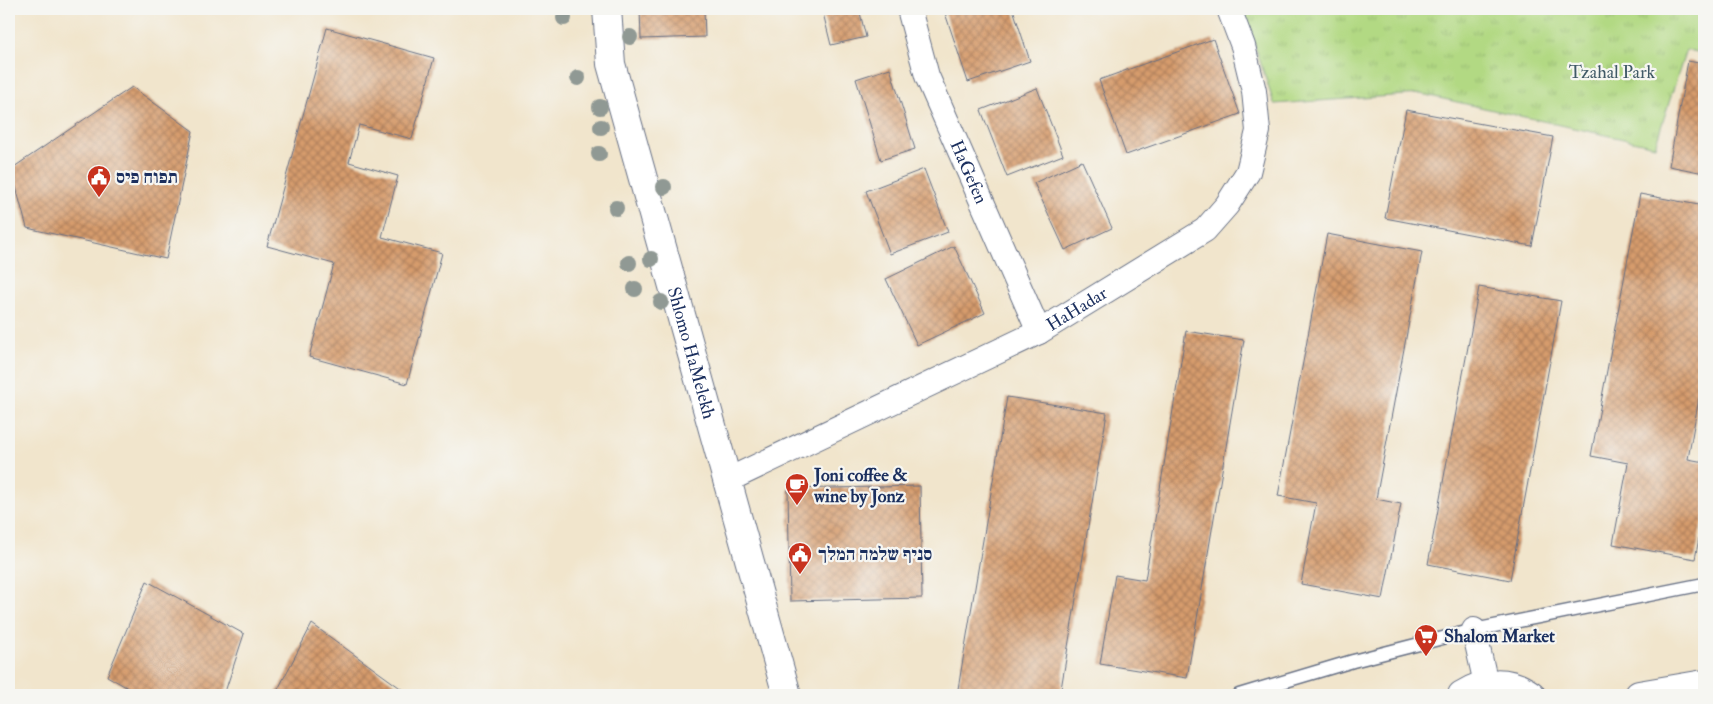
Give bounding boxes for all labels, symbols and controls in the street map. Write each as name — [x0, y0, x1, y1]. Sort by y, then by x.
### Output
park label: Tzahal Park — [1569, 61, 1656, 84]
street label: HaGefen — [945, 136, 993, 207]
public building icon: תפוח פיס — [86, 164, 112, 198]
place label: תפוח פיס — [116, 166, 178, 189]
street label: HaHadar — [1042, 281, 1112, 336]
street label: Shlomo HaMelekh — [662, 284, 721, 422]
place label: Joni coffee & wine by Jonz — [813, 464, 908, 508]
cafe icon: Joni coffee & wine by Jonz — [784, 472, 810, 506]
public building icon: סניף שלמה המלך — [787, 541, 813, 575]
place label: סניף שלמה המלך — [818, 543, 932, 566]
supermarket icon: Shalom Market — [1413, 623, 1439, 657]
place label: Shalom Market — [1444, 625, 1555, 648]

